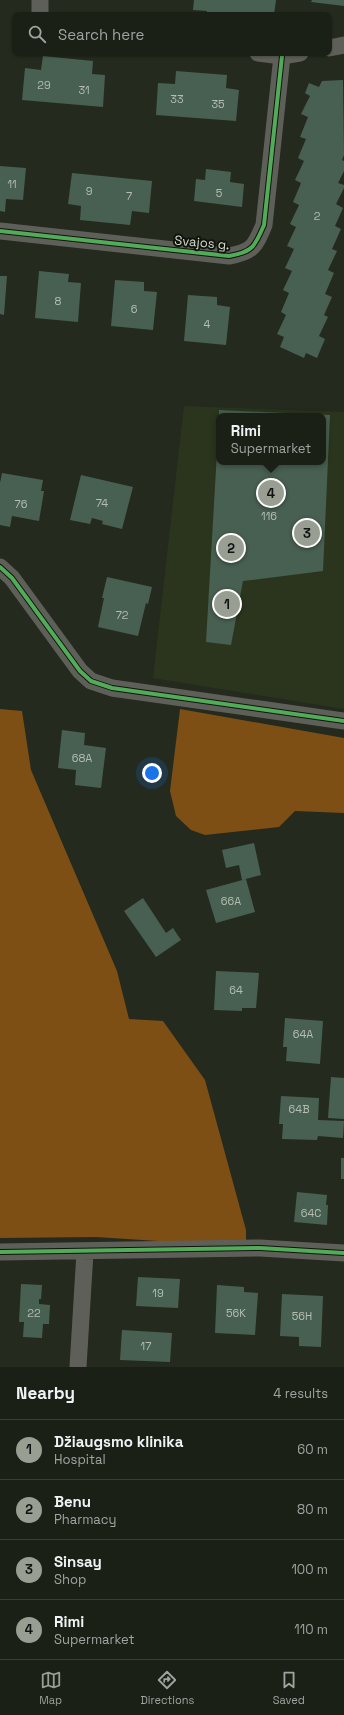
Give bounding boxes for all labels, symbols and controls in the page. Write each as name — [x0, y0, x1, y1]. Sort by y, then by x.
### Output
search box — [12, 12, 332, 56]
icon: search — [26, 23, 48, 45]
text: Search here — [58, 25, 144, 44]
house number: 29 — [37, 78, 51, 92]
house number: 31 — [78, 83, 90, 97]
house number: 33 — [170, 92, 184, 106]
house number: 35 — [211, 97, 225, 111]
house number: 11 — [7, 177, 17, 191]
house number: 9 — [86, 184, 93, 198]
house number: 5 — [216, 186, 223, 200]
house number: 7 — [126, 189, 132, 203]
house number: 2 — [314, 209, 321, 223]
street label: Svajos g. — [174, 232, 230, 253]
house number: 8 — [55, 294, 62, 308]
house number: 6 — [131, 302, 138, 316]
house number: 4 — [204, 317, 211, 331]
popup — [216, 413, 326, 465]
text: Rimi — [231, 421, 261, 440]
text: Supermarket — [231, 440, 311, 457]
pin: 4 — [258, 478, 284, 508]
house number: 74 — [96, 496, 108, 510]
house number: 76 — [15, 497, 28, 511]
house number: 116 — [261, 509, 277, 523]
pin: 3 — [294, 518, 320, 548]
pin: 2 — [218, 533, 244, 563]
pin: 1 — [214, 589, 240, 619]
house number: 72 — [116, 608, 129, 622]
house number: 68A — [72, 751, 92, 765]
your location — [142, 763, 162, 783]
house number: 66A — [221, 894, 241, 908]
house number: 64 — [229, 983, 243, 997]
house number: 64A — [293, 1027, 313, 1041]
house number: 64B — [289, 1102, 309, 1116]
house number: 64C — [301, 1206, 321, 1220]
house number: 19 — [152, 1286, 164, 1300]
house number: 22 — [27, 1306, 41, 1320]
house number: 56K — [226, 1306, 246, 1320]
house number: 56H — [292, 1309, 312, 1323]
house number: 17 — [141, 1339, 151, 1353]
text: Nearby — [16, 1382, 75, 1404]
text: 4 results — [273, 1385, 328, 1402]
text: Džiaugsmo klinika — [54, 1432, 183, 1451]
text: 1 — [26, 1441, 32, 1458]
text: 60 m — [297, 1441, 328, 1458]
text: Hospital — [54, 1451, 106, 1468]
text: Benu — [54, 1492, 91, 1511]
text: 2 — [25, 1501, 33, 1518]
text: 80 m — [297, 1501, 328, 1518]
text: Pharmacy — [54, 1511, 116, 1528]
text: Sinsay — [54, 1552, 102, 1571]
text: 3 — [25, 1561, 33, 1578]
text: 100 m — [291, 1561, 328, 1578]
text: Shop — [54, 1571, 86, 1588]
text: Rimi — [54, 1612, 84, 1631]
text: 4 — [25, 1621, 33, 1638]
text: 110 m — [294, 1621, 328, 1638]
text: Supermarket — [54, 1631, 135, 1648]
tab: Map — [39, 1669, 62, 1707]
tab: Directions — [140, 1669, 194, 1707]
tab: Saved — [273, 1669, 305, 1707]

